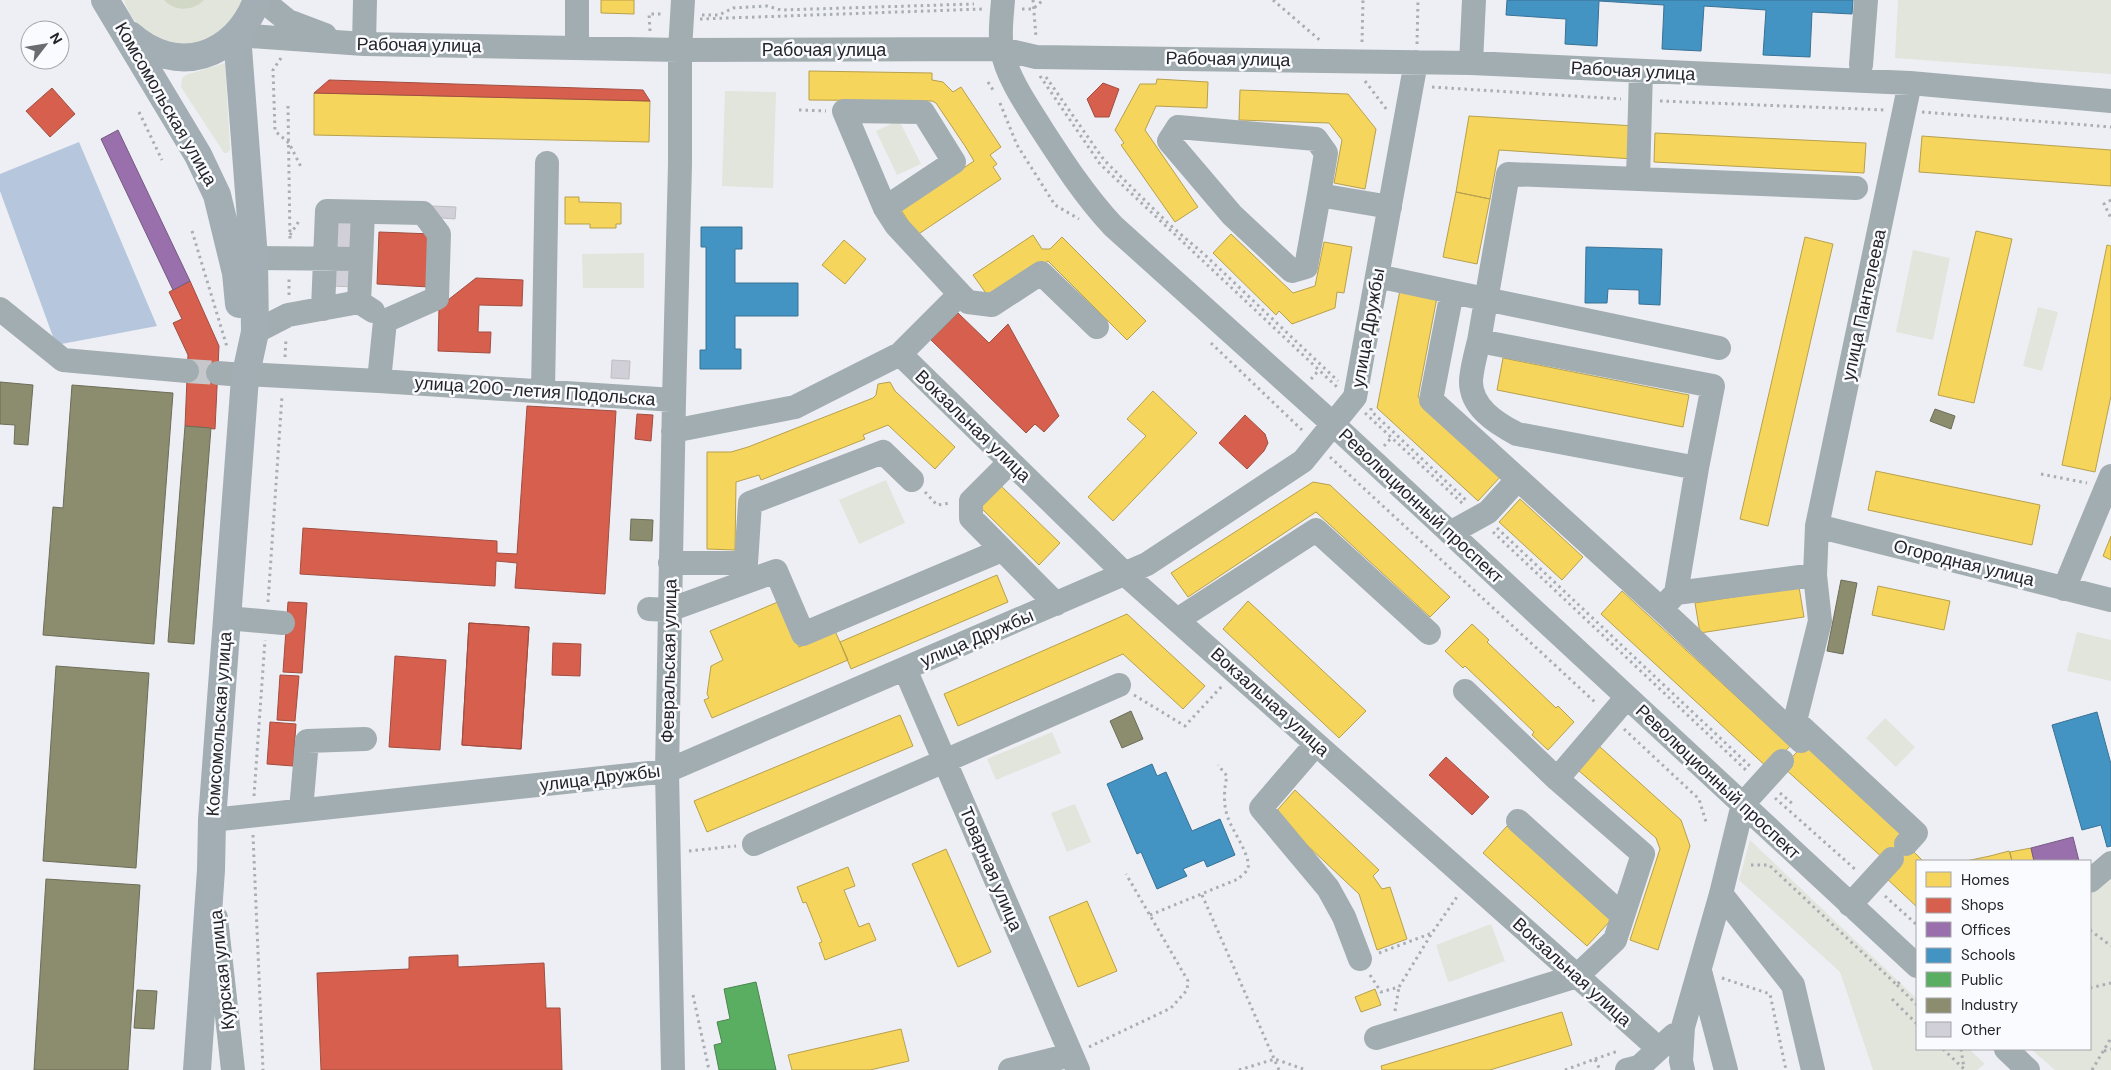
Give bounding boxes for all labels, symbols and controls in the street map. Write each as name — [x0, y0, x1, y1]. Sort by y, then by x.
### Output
street label: Комсомольская улица — [109, 18, 223, 191]
north arrow — [20, 20, 70, 70]
text: N — [46, 29, 66, 47]
street label: Рабочая улица — [356, 32, 483, 58]
street label: Рабочая улица — [762, 38, 887, 62]
street label: Рабочая улица — [1165, 46, 1292, 72]
street label: Рабочая улица — [1570, 56, 1697, 86]
street label: улица Пантелеева — [1836, 226, 1892, 383]
street label: улица Дружбы — [1346, 266, 1390, 390]
street label: Вокзальная улица — [910, 364, 1037, 488]
street label: улица 200-летия Подольска — [414, 371, 657, 411]
street label: Революционный проспект — [1333, 423, 1509, 589]
street label: Огородная улица — [1891, 534, 2038, 592]
street label: Февральская улица — [656, 578, 682, 743]
street label: улица Дружбы — [917, 603, 1037, 673]
street label: Комсомольская улица — [201, 630, 238, 817]
street label: Вокзальная улица — [1205, 642, 1335, 762]
street label: Революционный проспект — [1630, 699, 1806, 865]
street label: улица Дружбы — [539, 759, 661, 797]
street label: Товарная улица — [954, 803, 1028, 936]
legend — [1916, 860, 2091, 1050]
text: Homes — [1961, 870, 2010, 890]
text: Shops — [1961, 895, 2004, 915]
street label: Курская улица — [204, 908, 240, 1031]
street label: Вокзальная улица — [1507, 912, 1637, 1032]
text: Offices — [1961, 920, 2011, 940]
text: Schools — [1961, 945, 2016, 965]
text: Public — [1961, 970, 2003, 990]
text: Industry — [1961, 995, 2019, 1015]
text: Other — [1961, 1020, 2002, 1040]

